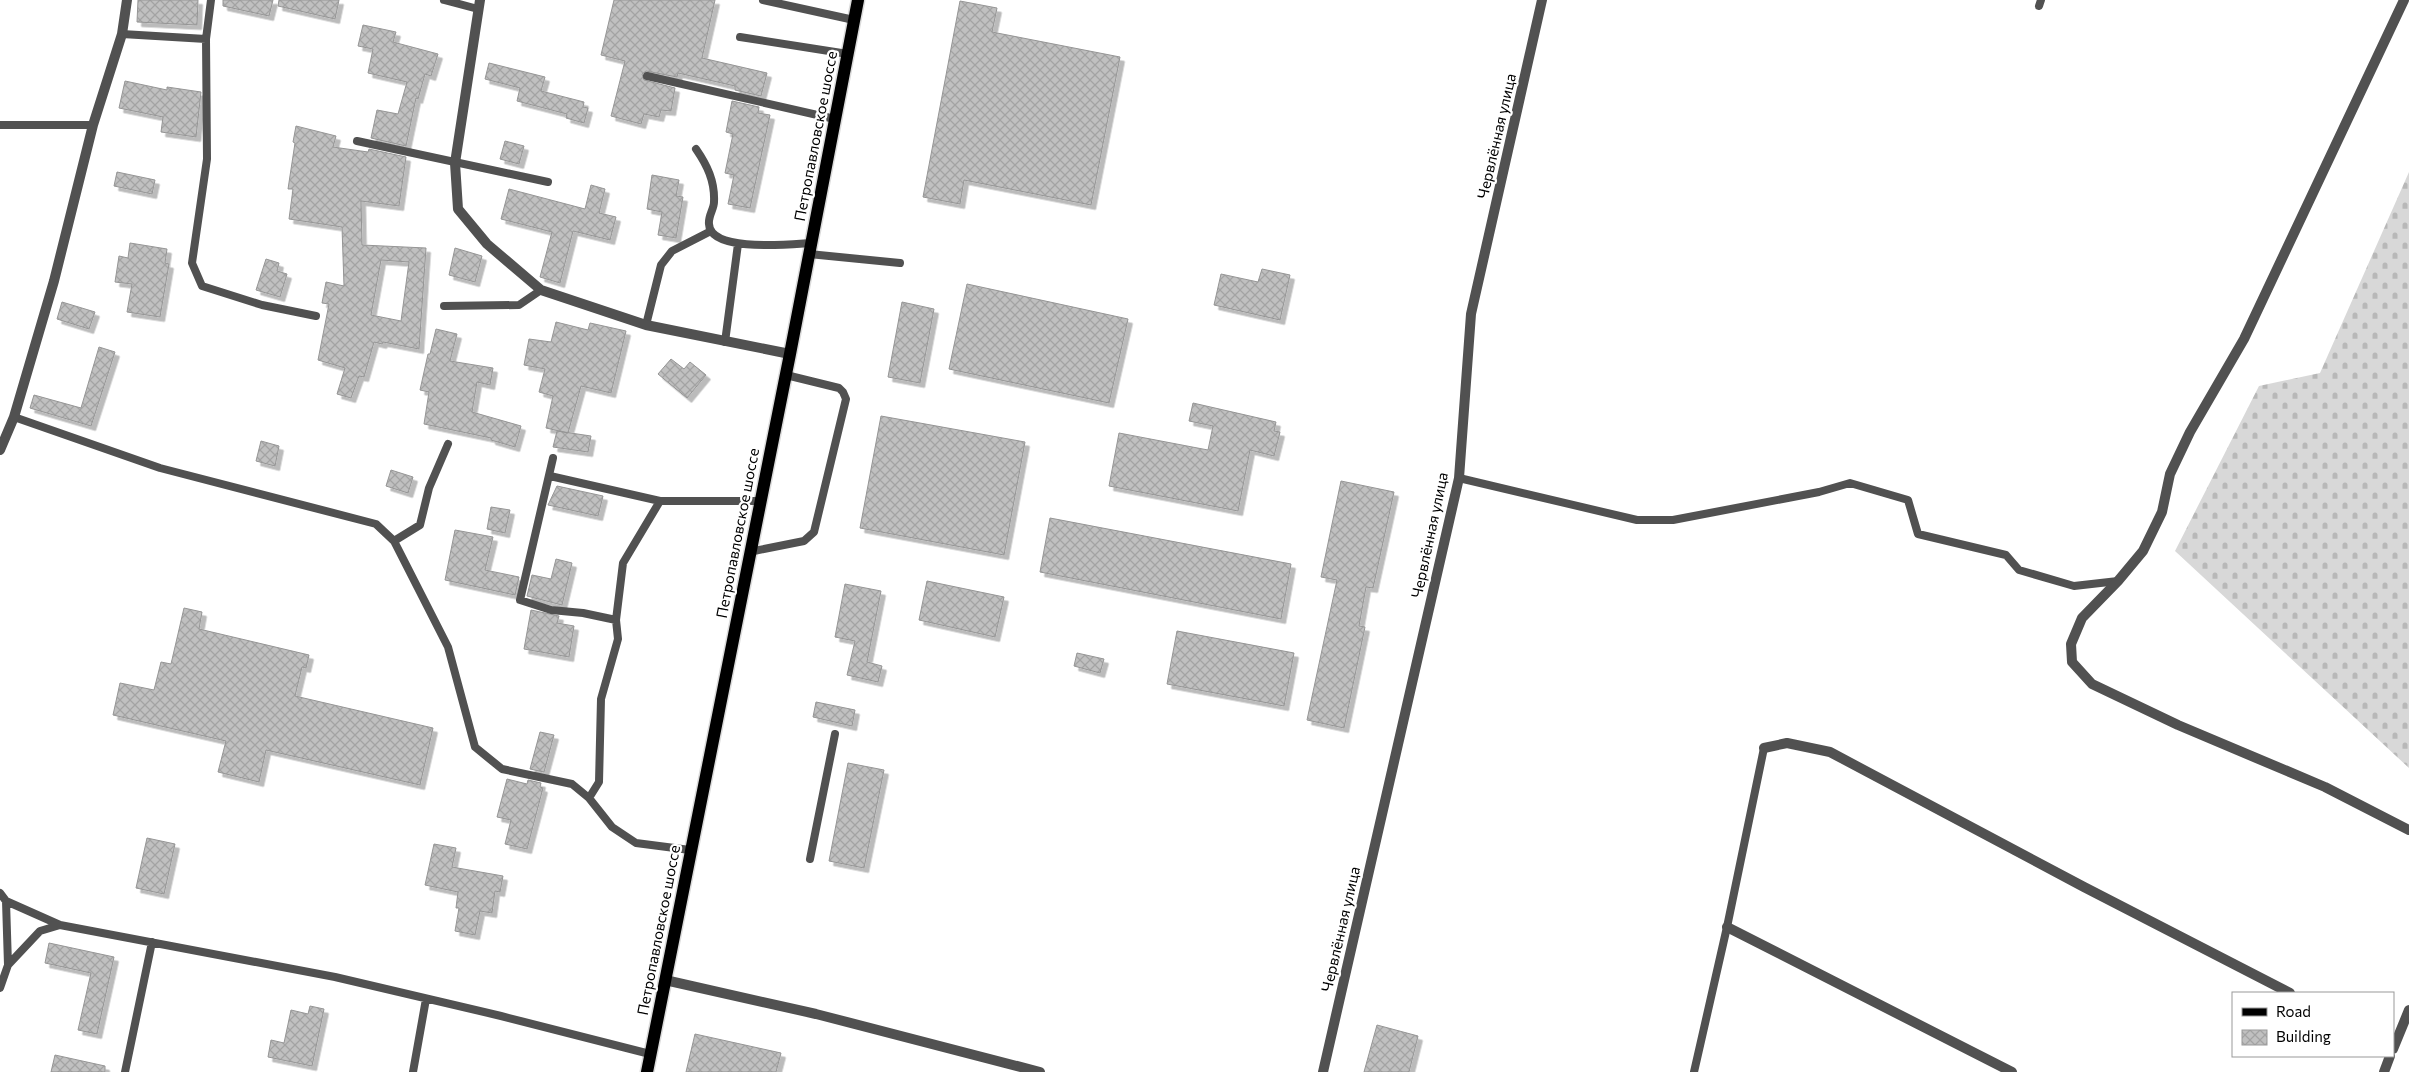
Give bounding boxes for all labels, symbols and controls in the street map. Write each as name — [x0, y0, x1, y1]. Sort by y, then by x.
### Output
street label: Петропавловское шоссе — [790, 49, 840, 223]
street label: Червлённая улица — [1473, 72, 1519, 200]
street label: Петропавловское шоссе — [712, 446, 762, 620]
street label: Червлённая улица — [1407, 471, 1451, 599]
street label: Петропавловское шоссе — [633, 843, 683, 1017]
street label: Червлённая улица — [1317, 865, 1363, 993]
legend — [2232, 992, 2394, 1057]
text: Road — [2276, 1002, 2311, 1020]
text: Building — [2276, 1027, 2331, 1045]

